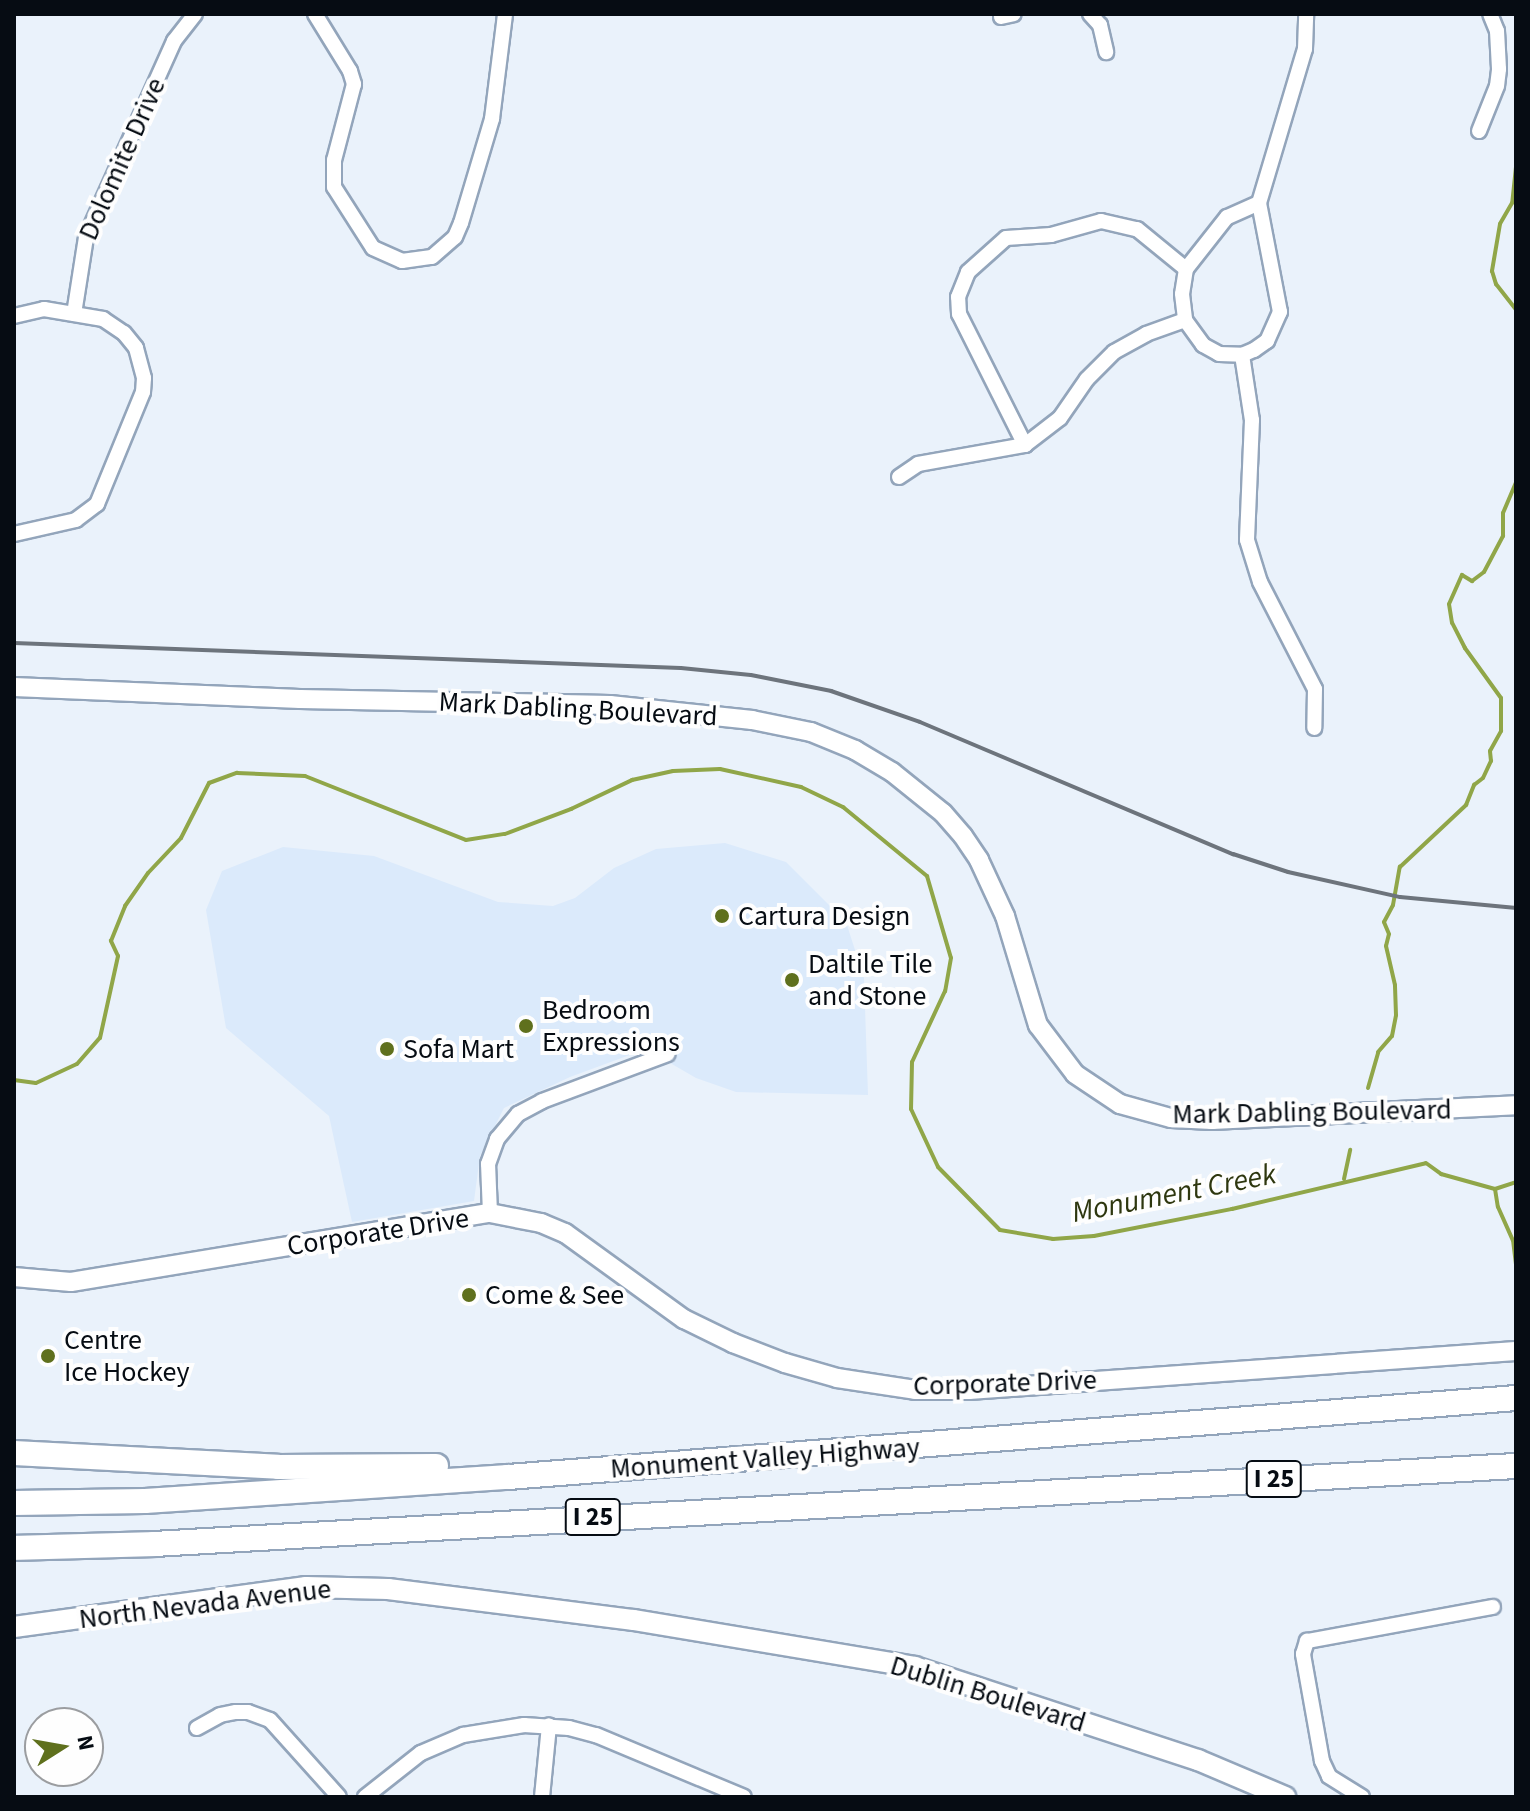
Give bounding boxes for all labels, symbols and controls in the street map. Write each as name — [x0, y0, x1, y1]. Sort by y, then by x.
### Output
street label: Dolomite Drive — [71, 73, 173, 245]
street label: Mark Dabling Boulevard — [438, 685, 718, 733]
place label: Cartura Design — [738, 899, 910, 933]
marker: Cartura Design — [713, 907, 731, 925]
place label: Daltile Tile and Stone — [808, 947, 932, 1013]
marker: Daltile Tile and Stone — [783, 971, 801, 989]
place label: Bedroom Expressions — [542, 993, 680, 1059]
marker: Bedroom Expressions — [517, 1017, 535, 1035]
place label: Sofa Mart — [403, 1032, 514, 1066]
marker: Sofa Mart — [378, 1040, 396, 1058]
street label: Mark Dabling Boulevard — [1172, 1093, 1452, 1131]
water label: Monument Creek — [1069, 1157, 1279, 1231]
street label: Corporate Drive — [285, 1201, 471, 1263]
place label: Come & See — [485, 1278, 624, 1312]
marker: Come & See — [460, 1286, 478, 1304]
place label: Centre Ice Hockey — [64, 1323, 190, 1389]
marker: Centre Ice Hockey — [39, 1347, 57, 1365]
street label: Corporate Drive — [913, 1363, 1097, 1403]
street label: Monument Valley Highway — [609, 1430, 921, 1486]
road number: I 25 — [1244, 1457, 1304, 1501]
road number: I 25 — [563, 1495, 623, 1539]
street label: North Nevada Avenue — [77, 1572, 333, 1636]
street label: Dublin Boulevard — [886, 1648, 1090, 1740]
north arrow — [24, 1707, 104, 1787]
text: N — [68, 1733, 103, 1753]

